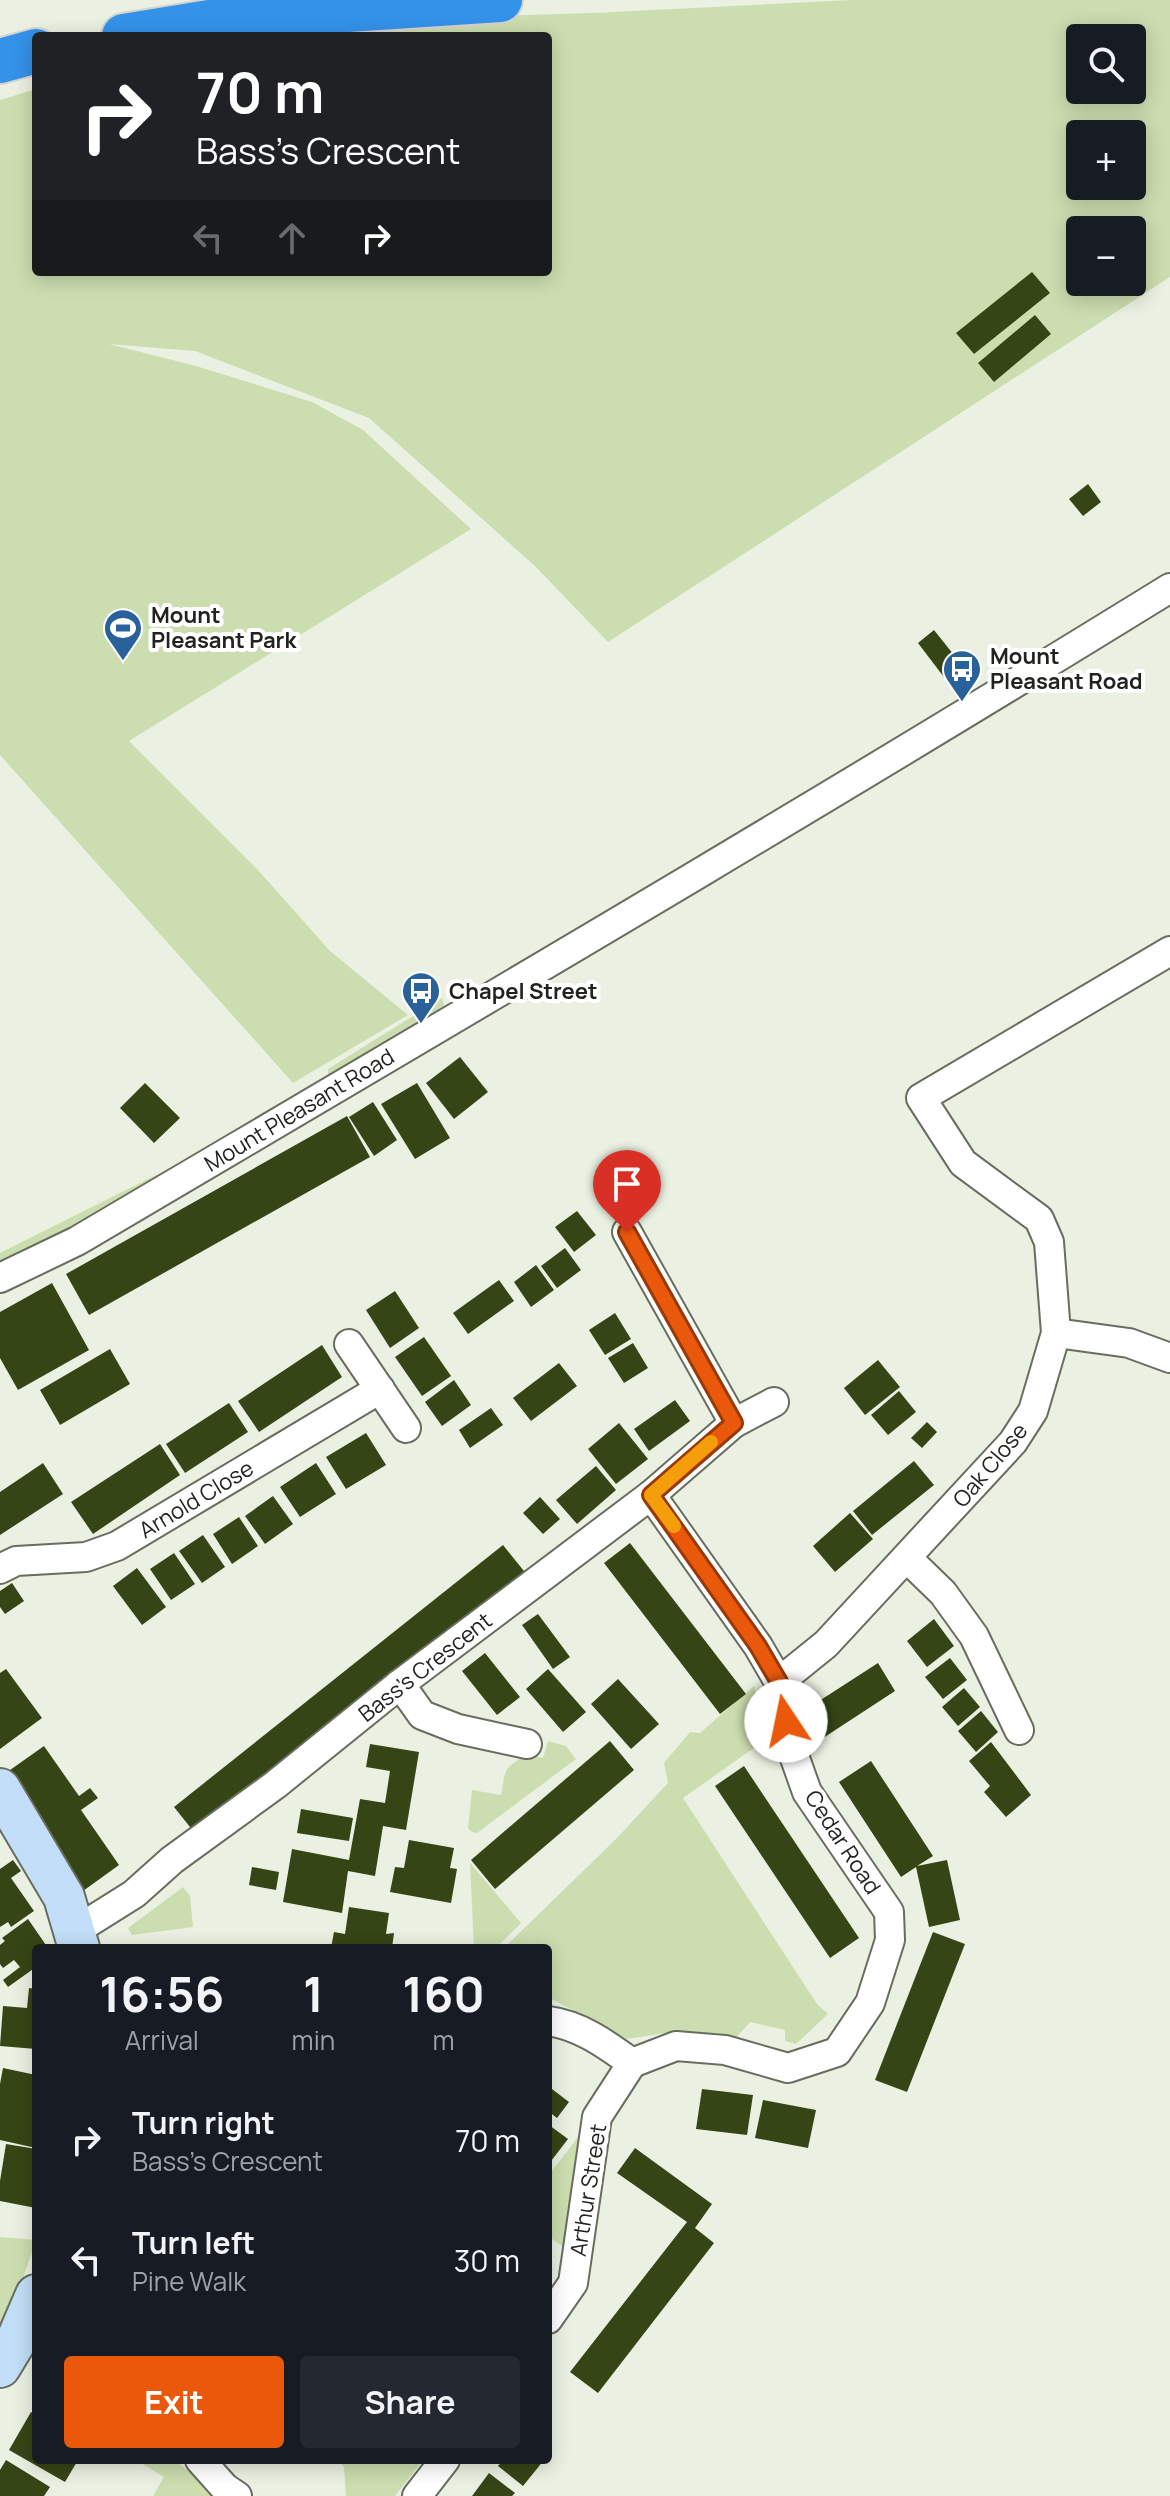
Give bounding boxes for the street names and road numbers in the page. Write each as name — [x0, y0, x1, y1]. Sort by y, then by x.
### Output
street label: Mount Pleasant Road — [199, 1041, 399, 1179]
street label: Oak Close — [946, 1416, 1034, 1514]
street label: Arnold Close — [133, 1453, 259, 1545]
street label: Bass's Crescent — [352, 1605, 498, 1729]
street label: Cedar Road — [798, 1784, 888, 1900]
street label: Arthur Street — [563, 2121, 613, 2258]

